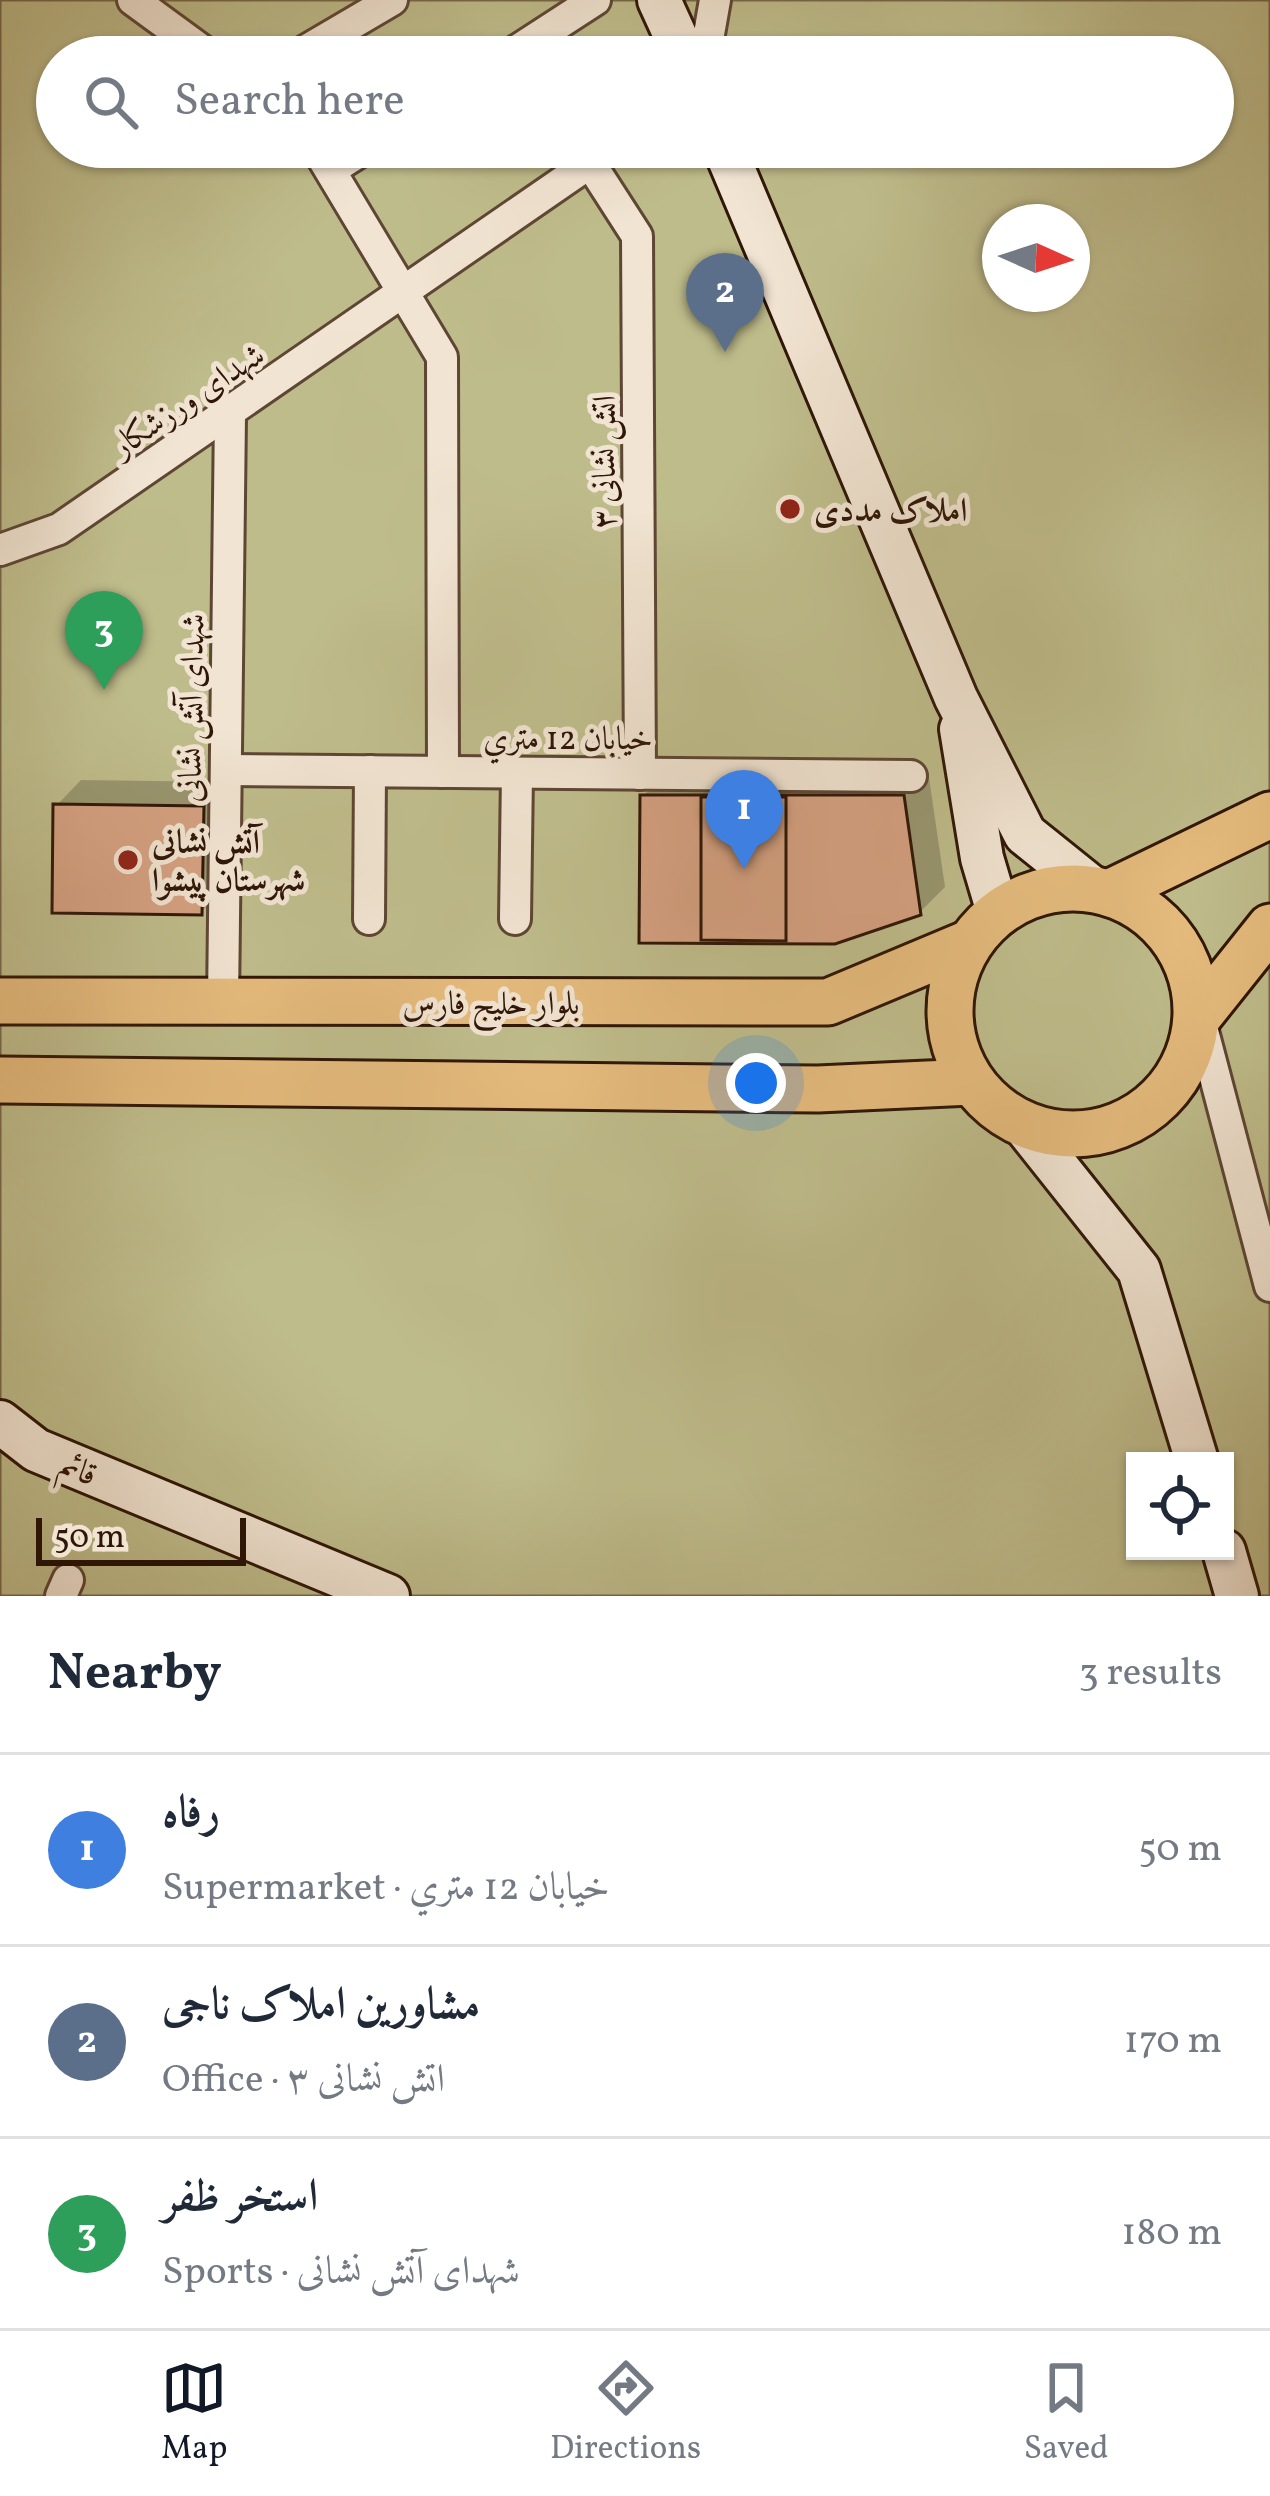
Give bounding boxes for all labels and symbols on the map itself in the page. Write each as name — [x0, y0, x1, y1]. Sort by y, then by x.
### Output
north arrow — [982, 204, 1090, 312]
pin: 2 — [686, 253, 764, 352]
street label: شهدای ورزشکار — [101, 334, 275, 472]
street label: اتش نشانی ۳ — [584, 395, 630, 529]
place label: املاک مددی — [814, 490, 967, 536]
marker: املاک مددی — [777, 496, 803, 522]
pin: 3 — [65, 591, 143, 690]
street label: شهدای آتش نشانی — [169, 613, 219, 803]
street label: خيابان 12 متري — [483, 718, 653, 764]
pin: 1 — [705, 770, 783, 869]
place label: آتش نشانی شهرستان پیشوا — [151, 822, 305, 906]
marker: آتش نشانی شهرستان پیشوا — [115, 847, 141, 873]
street label: بلوار خلیج فارس — [402, 983, 580, 1032]
your location — [726, 1053, 786, 1113]
street label: قائم — [51, 1443, 103, 1502]
scale bar — [36, 1512, 246, 1565]

